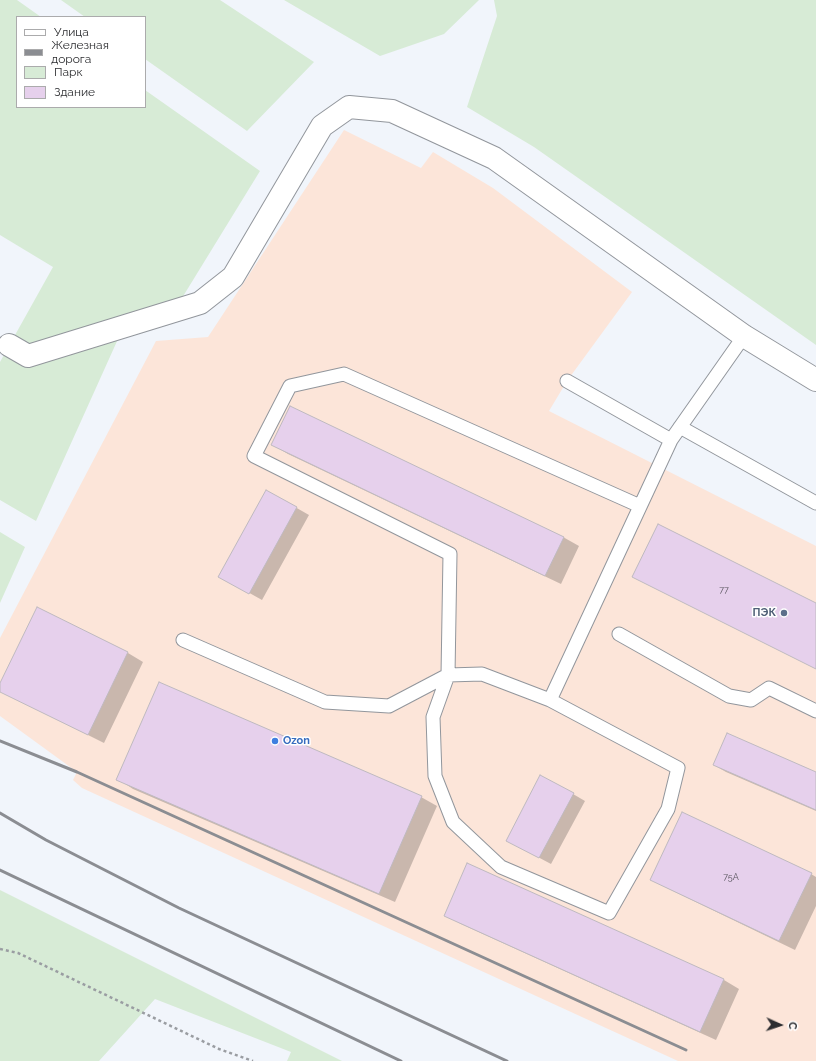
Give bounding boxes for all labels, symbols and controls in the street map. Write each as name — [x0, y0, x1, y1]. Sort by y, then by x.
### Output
legend — [16, 16, 146, 108]
text: Улица — [54, 25, 89, 39]
text: Железная дорога — [51, 38, 109, 66]
text: Парк — [54, 65, 83, 79]
text: Здание — [54, 85, 95, 99]
house number: 77 — [719, 585, 729, 595]
place label: ПЭК — [753, 606, 776, 620]
marker: ПЭК — [779, 608, 789, 618]
place label: Ozon — [283, 734, 310, 748]
marker: Ozon — [270, 736, 280, 746]
house number: 75А — [723, 872, 739, 882]
north arrow — [760, 1005, 800, 1045]
text: С — [786, 1022, 799, 1030]

